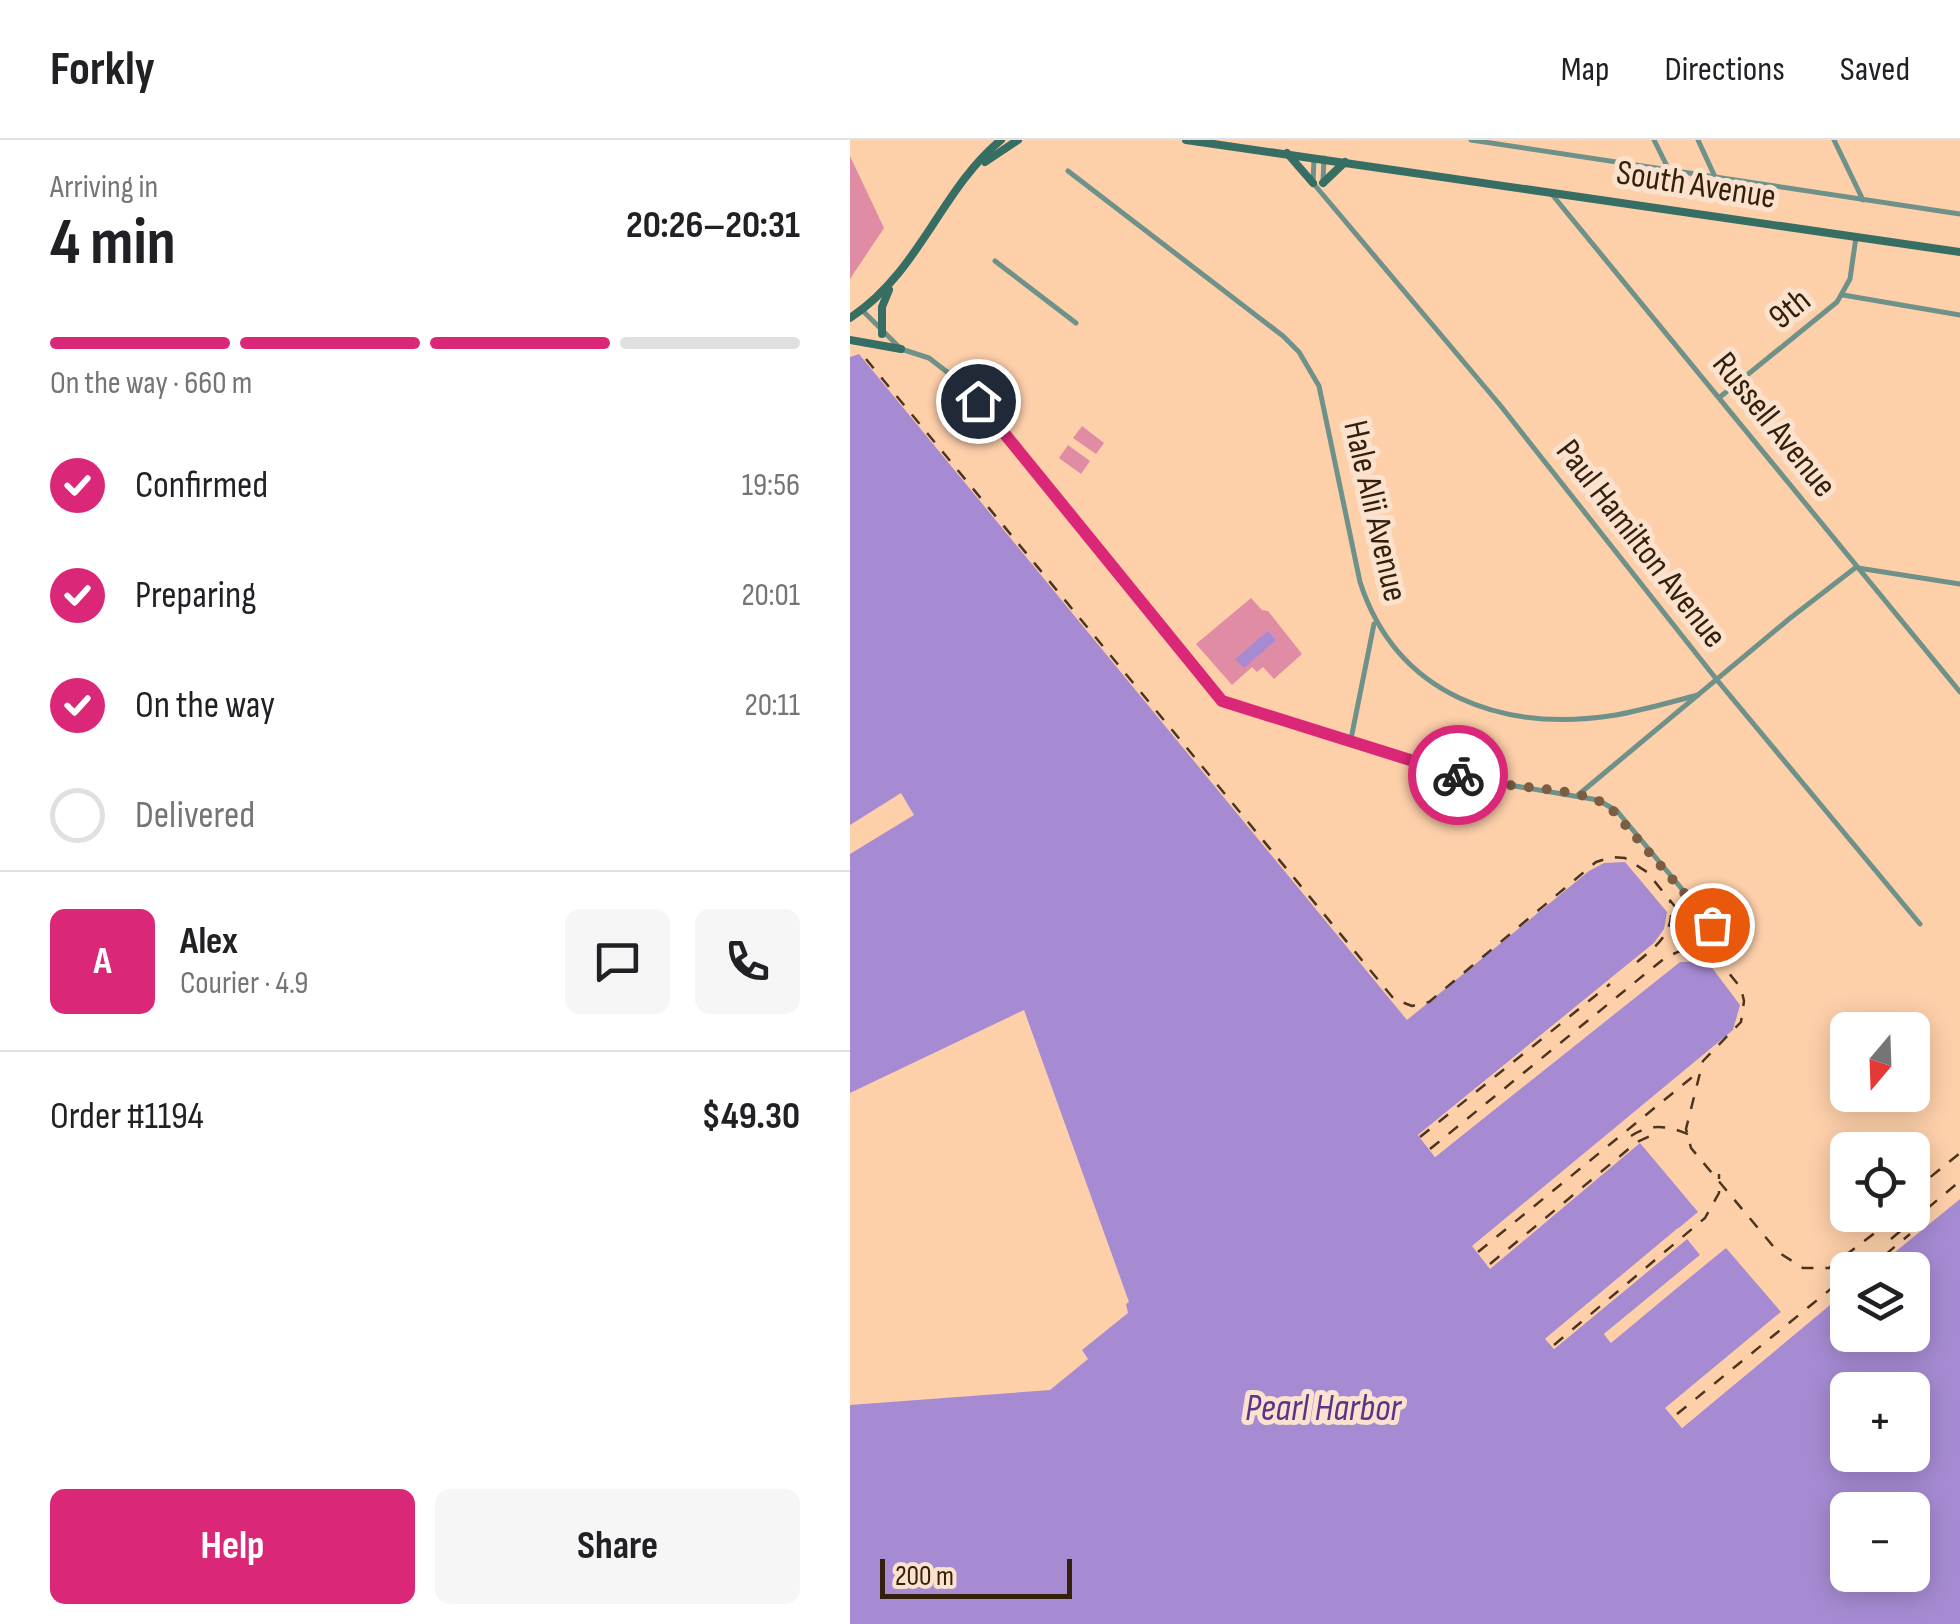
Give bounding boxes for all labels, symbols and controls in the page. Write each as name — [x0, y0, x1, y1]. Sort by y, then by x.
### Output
text: Forkly — [50, 41, 155, 98]
text: Map — [1561, 48, 1610, 91]
text: Directions — [1665, 48, 1785, 91]
text: Saved — [1840, 48, 1910, 91]
street label: South Avenue — [1613, 151, 1779, 219]
text: Arriving in — [50, 168, 158, 207]
text: 20:26–20:31 — [626, 203, 800, 248]
text: 4 min — [50, 205, 176, 283]
street label: 9th — [1760, 279, 1820, 339]
street label: Russell Avenue — [1703, 344, 1845, 506]
pin — [936, 359, 1021, 444]
text: On the way · 660 m — [50, 364, 252, 403]
icon: home — [951, 374, 1006, 429]
street label: Hale Alii Avenue — [1333, 416, 1417, 606]
street label: Paul Hamilton Avenue — [1546, 431, 1736, 657]
icon: check — [50, 458, 105, 513]
text: Confirmed — [135, 463, 268, 508]
text: 19:56 — [742, 466, 800, 505]
icon: check — [50, 568, 105, 623]
text: Preparing — [135, 573, 256, 618]
text: 20:01 — [741, 576, 800, 615]
icon: check — [50, 678, 105, 733]
text: On the way — [135, 683, 275, 728]
text: 20:11 — [744, 686, 800, 725]
courier — [1408, 725, 1508, 825]
icon: bike — [1431, 748, 1486, 803]
text: Delivered — [135, 793, 255, 838]
pin — [1670, 883, 1755, 968]
icon: bag — [1685, 898, 1740, 953]
button: chat — [565, 909, 670, 1014]
button: phone — [695, 909, 800, 1014]
text: Alex — [180, 919, 238, 964]
text: A — [93, 939, 112, 984]
text: Courier · 4.9 — [180, 964, 308, 1003]
north arrow — [1830, 1012, 1930, 1112]
map controls — [1830, 1012, 1930, 1592]
text: Order #1194 — [50, 1094, 204, 1139]
text: $49.30 — [702, 1094, 800, 1139]
button: locate — [1830, 1132, 1930, 1232]
button: layers — [1830, 1252, 1930, 1352]
button: + — [1830, 1372, 1930, 1472]
water label: Pearl Harbor — [1245, 1386, 1402, 1431]
button: Help — [50, 1489, 415, 1604]
button: Share — [435, 1489, 800, 1604]
button: − — [1830, 1492, 1930, 1592]
scale bar — [880, 1554, 1072, 1598]
text: 200 m — [895, 1560, 954, 1593]

